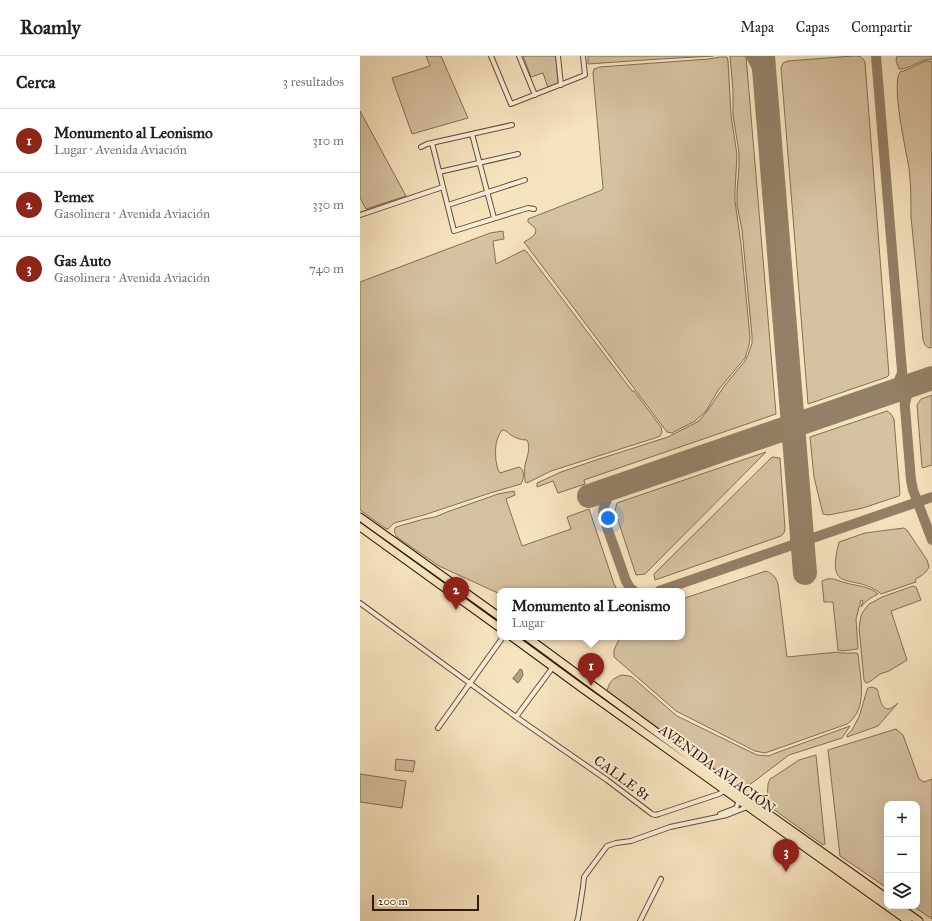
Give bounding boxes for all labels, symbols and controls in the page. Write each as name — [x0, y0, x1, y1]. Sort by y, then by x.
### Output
text: Roamly — [20, 16, 81, 39]
text: Mapa — [741, 19, 774, 36]
text: Capas — [796, 19, 829, 36]
text: Compartir — [851, 19, 912, 36]
text: Cerca — [16, 72, 55, 93]
text: 3 resultados — [283, 74, 344, 90]
text: Monumento al Leonismo — [54, 124, 213, 142]
text: 1 — [26, 133, 32, 149]
text: 310 m — [312, 133, 344, 149]
text: Lugar · Avenida Aviación — [54, 142, 187, 158]
text: Pemex — [54, 188, 94, 206]
text: 2 — [26, 197, 32, 213]
text: 330 m — [312, 197, 344, 213]
text: Gasolinera · Avenida Aviación — [54, 206, 210, 222]
text: Gas Auto — [54, 252, 111, 270]
text: 3 — [26, 261, 32, 277]
text: 740 m — [309, 261, 344, 277]
text: Gasolinera · Avenida Aviación — [54, 270, 210, 286]
your location — [598, 508, 618, 528]
pin: 2 — [443, 577, 469, 610]
popup — [497, 588, 685, 640]
text: Monumento al Leonismo — [512, 597, 670, 615]
text: Lugar — [512, 615, 545, 631]
pin: 1 — [578, 653, 604, 686]
street label: AVENIDA AVIACIÓN — [654, 719, 780, 817]
street label: CALLE 81 — [590, 752, 654, 804]
map controls — [884, 801, 920, 909]
button: + — [884, 801, 920, 837]
button: − — [884, 837, 920, 873]
pin: 3 — [773, 839, 799, 872]
button: layers — [884, 873, 920, 909]
scale bar — [372, 893, 479, 912]
text: 200 m — [378, 895, 408, 908]

